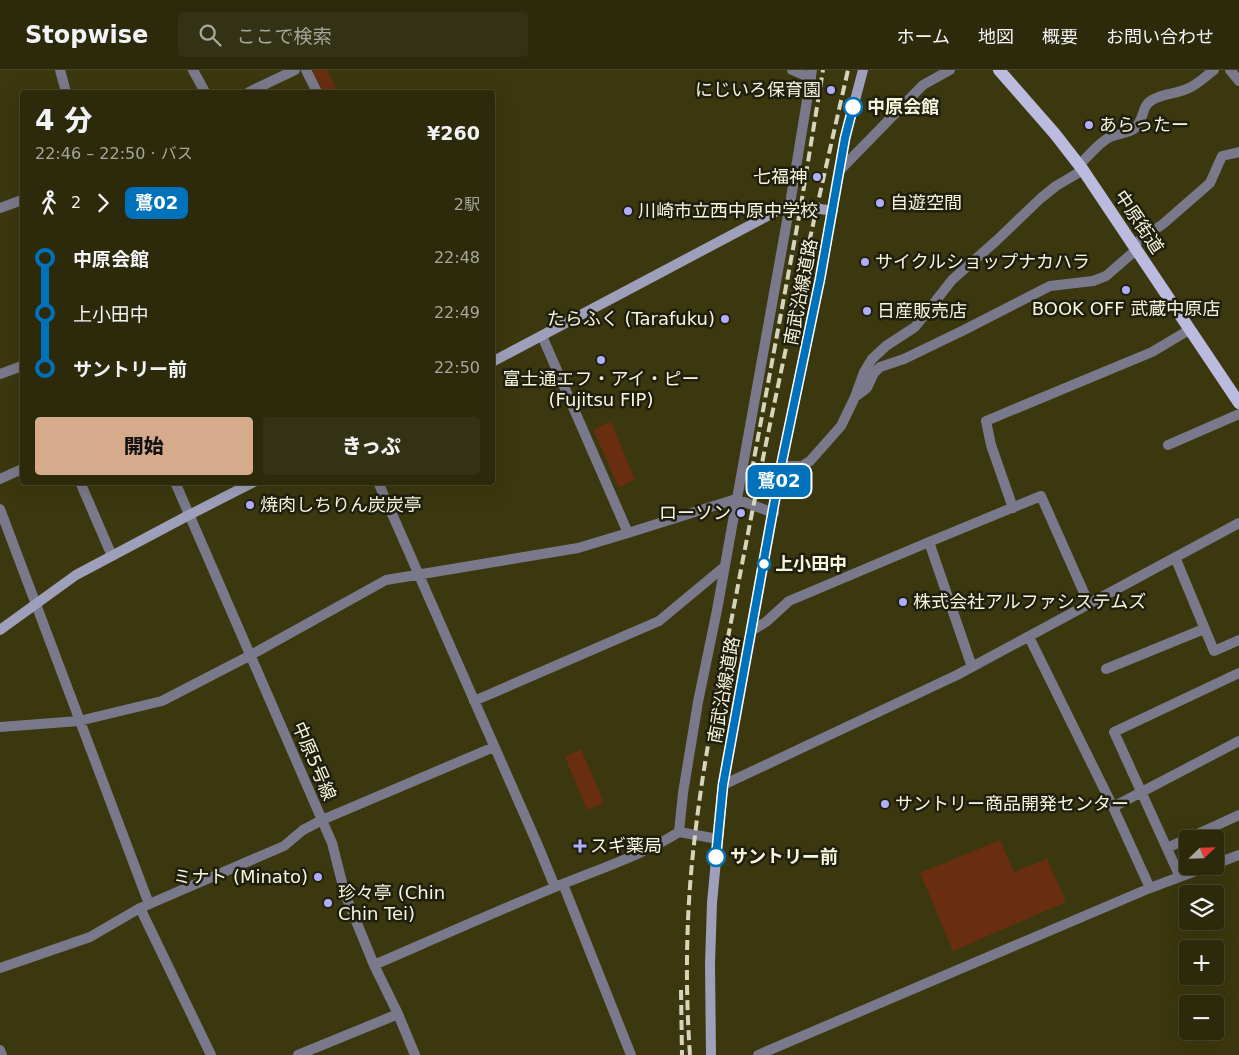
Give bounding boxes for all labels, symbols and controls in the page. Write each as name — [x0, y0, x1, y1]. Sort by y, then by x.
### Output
search box — [178, 12, 528, 57]
text: Stopwise — [25, 21, 148, 49]
icon: search — [196, 21, 224, 49]
text: ここで検索 — [236, 25, 331, 47]
text: ホーム — [897, 26, 950, 47]
text: 地図 — [978, 26, 1014, 47]
text: 概要 — [1042, 26, 1078, 47]
text: お問い合わせ — [1106, 26, 1214, 47]
place label: にじいろ保育園 — [695, 79, 821, 100]
marker: にじいろ保育園 — [825, 84, 837, 96]
place label: 中原会館 — [867, 96, 939, 117]
marker: 中原会館 — [843, 97, 863, 117]
text: 4 分 — [35, 104, 92, 137]
place label: あらったー — [1099, 114, 1189, 135]
marker: あらったー — [1083, 119, 1095, 131]
text: ¥260 — [427, 122, 480, 144]
text: 22:46 – 22:50 · バス — [35, 144, 193, 163]
place label: 七福神 — [753, 166, 807, 187]
marker: 七福神 — [811, 171, 823, 183]
street label: 中原街道 — [1111, 186, 1168, 257]
icon: walk — [35, 189, 63, 217]
icon: forward — [89, 189, 117, 217]
text: 鷺02 — [135, 192, 178, 213]
place label: 自遊空間 — [890, 192, 962, 213]
text: 2 — [71, 193, 81, 212]
text: 2駅 — [454, 195, 480, 214]
marker: 自遊空間 — [874, 197, 886, 209]
place label: 川崎市立西中原中学校 — [638, 200, 818, 221]
marker: 川崎市立西中原中学校 — [622, 205, 634, 217]
street label: 南武沿線道路 — [780, 237, 821, 347]
text: 中原会館 — [73, 248, 149, 270]
text: 22:48 — [434, 248, 480, 267]
place label: サイクルショップナカハラ — [875, 251, 1090, 272]
marker: サイクルショップナカハラ — [859, 256, 871, 268]
marker: BOOK OFF 武蔵中原店 — [1120, 284, 1132, 296]
place label: BOOK OFF 武蔵中原店 — [1032, 298, 1220, 319]
place label: 日産販売店 — [877, 300, 967, 321]
text: 上小田中 — [73, 303, 149, 325]
text: 22:49 — [434, 303, 480, 322]
marker: 日産販売店 — [861, 305, 873, 317]
place label: たらふく (Tarafuku) — [547, 308, 715, 329]
marker: たらふく (Tarafuku) — [719, 313, 731, 325]
marker: 富士通エフ・アイ・ピー (Fujitsu FIP) — [595, 354, 607, 366]
text: サントリー前 — [73, 358, 187, 380]
text: 22:50 — [434, 358, 480, 377]
place label: 富士通エフ・アイ・ピー (Fujitsu FIP) — [502, 368, 700, 410]
button: 開始 — [35, 417, 253, 475]
button: きっぷ — [263, 417, 480, 475]
line badge: 鷺02 — [750, 465, 808, 497]
text: 鷺02 — [757, 470, 801, 491]
place label: 焼肉しちりん炭炭亭 — [260, 494, 422, 515]
marker: 焼肉しちりん炭炭亭 — [244, 499, 256, 511]
place label: ローソン — [659, 502, 731, 523]
marker: ローソン — [735, 507, 747, 519]
place label: 上小田中 — [775, 553, 847, 574]
marker: 上小田中 — [757, 557, 771, 571]
place label: 株式会社アルファシステムズ — [913, 591, 1146, 612]
marker: 株式会社アルファシステムズ — [897, 596, 909, 608]
street label: 南武沿線道路 — [704, 635, 743, 745]
street label: 中原5号線 — [288, 718, 340, 803]
place label: サントリー商品開発センター — [895, 793, 1129, 814]
marker: サントリー商品開発センター — [879, 798, 891, 810]
north arrow — [1179, 830, 1224, 875]
map controls — [1179, 830, 1224, 1040]
place label: スギ薬局 — [590, 835, 662, 856]
marker: スギ薬局 — [574, 840, 586, 852]
place label: サントリー前 — [730, 846, 838, 867]
marker: サントリー前 — [706, 847, 726, 867]
place label: ミナト (Minato) — [173, 866, 308, 887]
marker: ミナト (Minato) — [312, 871, 324, 883]
place label: 珍々亭 (Chin Chin Tei) — [338, 882, 445, 924]
button: layers — [1179, 885, 1224, 930]
marker: 珍々亭 (Chin Chin Tei) — [322, 897, 334, 909]
button: + — [1179, 940, 1224, 985]
button: − — [1179, 995, 1224, 1040]

